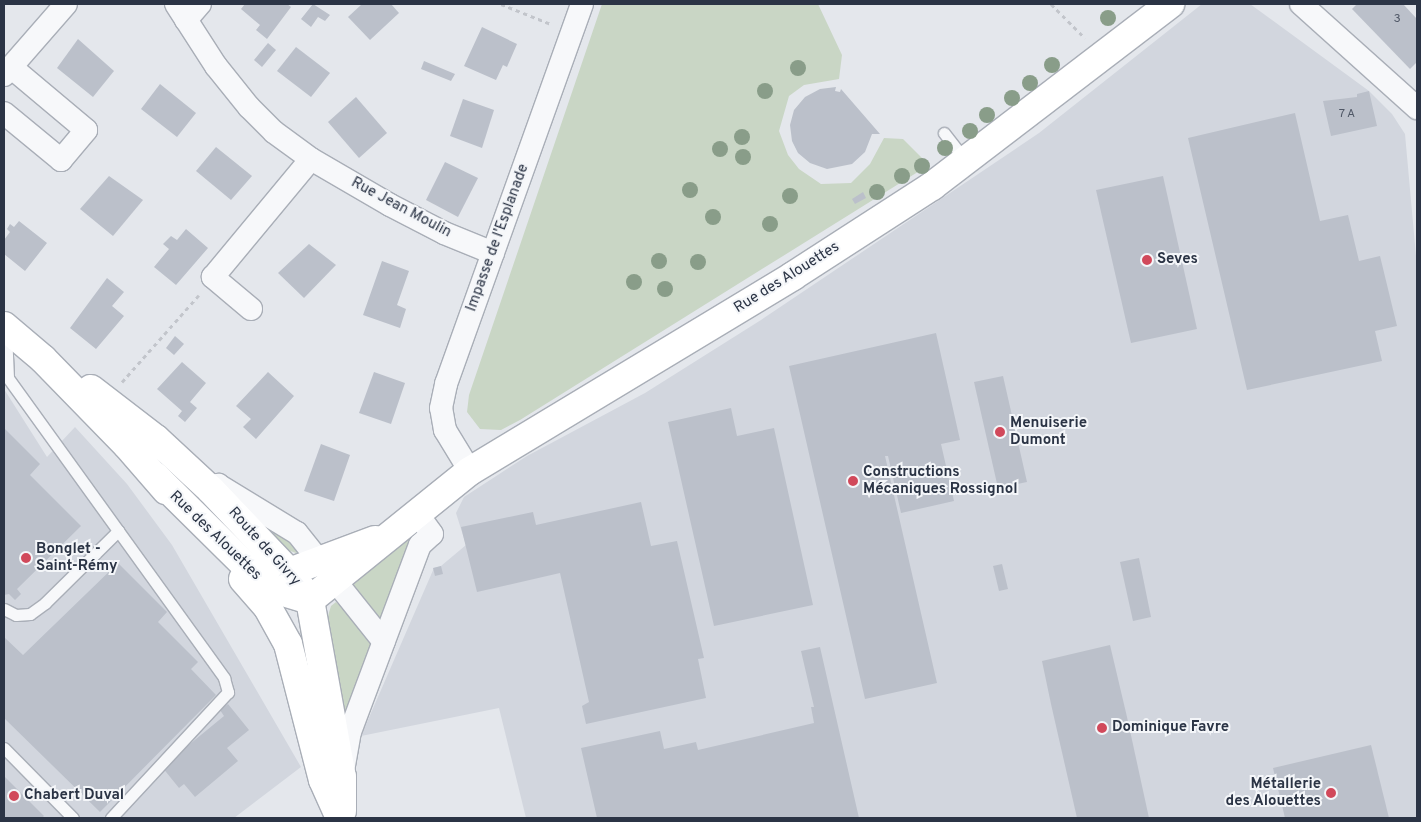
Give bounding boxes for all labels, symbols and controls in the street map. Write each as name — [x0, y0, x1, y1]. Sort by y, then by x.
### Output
house number: 3 — [1393, 13, 1401, 27]
house number: 7 A — [1338, 108, 1356, 122]
street label: Impasse de l'Esplanade — [463, 162, 533, 314]
street label: Rue Jean Moulin — [348, 174, 454, 242]
street label: Rue des Alouettes — [731, 238, 843, 318]
place label: Seves — [1157, 251, 1198, 269]
marker: Seves — [1141, 254, 1153, 266]
place label: Menuiserie Dumont — [1010, 414, 1087, 449]
marker: Menuiserie Dumont — [994, 426, 1006, 438]
place label: Constructions Mécaniques Rossignol — [863, 463, 1018, 498]
marker: Constructions Mécaniques Rossignol — [847, 475, 859, 487]
street label: Rue des Alouettes — [165, 487, 265, 585]
street label: Route de Givry — [224, 504, 304, 590]
place label: Bonglet - Saint-Rémy — [36, 540, 118, 575]
marker: Bonglet - Saint-Rémy — [20, 552, 32, 564]
place label: Dominique Favre — [1112, 719, 1229, 737]
marker: Dominique Favre — [1096, 722, 1108, 734]
place label: Métallerie des Alouettes — [1225, 775, 1321, 810]
place label: Chabert Duval — [24, 787, 124, 805]
marker: Métallerie des Alouettes — [1325, 787, 1337, 799]
marker: Chabert Duval — [8, 790, 20, 802]

